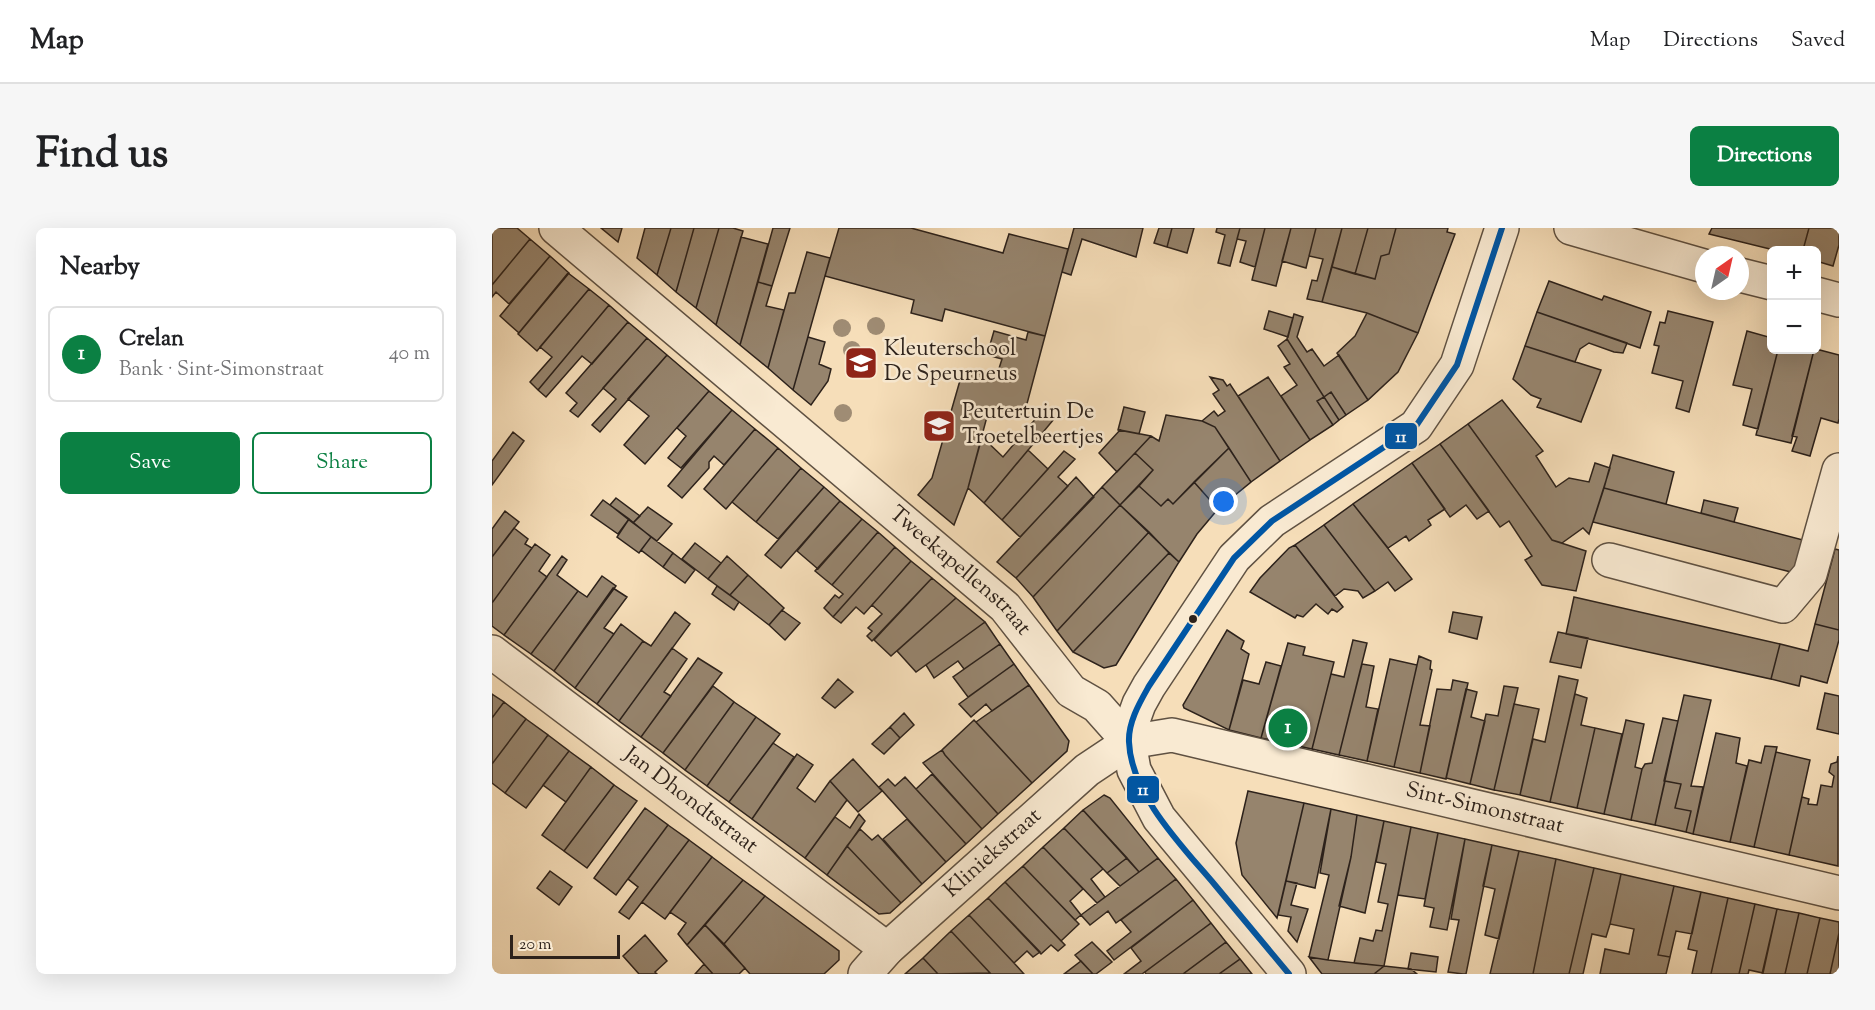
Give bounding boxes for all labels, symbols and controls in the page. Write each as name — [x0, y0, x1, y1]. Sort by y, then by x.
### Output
text: Map — [30, 21, 84, 61]
text: Map — [1590, 26, 1630, 56]
text: Directions — [1663, 26, 1758, 56]
text: Saved — [1791, 26, 1845, 56]
text: Find us — [36, 126, 168, 186]
button: Directions — [1690, 126, 1839, 186]
north arrow — [1695, 246, 1749, 300]
map controls — [1767, 246, 1821, 354]
button: + — [1767, 246, 1821, 300]
text: Nearby — [60, 249, 140, 286]
button: − — [1767, 300, 1821, 354]
text: Crelan — [119, 324, 184, 356]
place label: Kleuterschool De Speurneus — [884, 334, 1017, 391]
text: 1 — [78, 340, 85, 369]
text: 40 m — [389, 340, 430, 369]
school or university icon: Kleuterschool De Speurneus — [843, 345, 879, 381]
text: Bank · Sint-Simonstraat — [119, 356, 324, 385]
place label: Peutertuin De Troetelbeertjes — [962, 397, 1103, 454]
school or university icon: Peutertuin De Troetelbeertjes — [921, 408, 957, 444]
line badge: 11 — [1384, 422, 1418, 450]
text: 11 — [1396, 427, 1407, 450]
button: Save — [60, 432, 240, 494]
button: Share — [252, 432, 432, 494]
your location — [1209, 487, 1238, 516]
street label: Tweekapellenstraat — [881, 499, 1038, 643]
unlabelled marker — [1187, 613, 1199, 625]
pin: 1 — [1268, 706, 1308, 750]
street label: Jan Dhondtstraat — [615, 739, 765, 863]
line badge: 11 — [1126, 775, 1160, 804]
street label: Sint-Simonstraat — [1402, 775, 1567, 843]
text: 11 — [1138, 780, 1149, 803]
street label: Kliniekstraat — [937, 801, 1050, 906]
scale bar — [510, 932, 620, 960]
text: 20 m — [519, 934, 552, 957]

